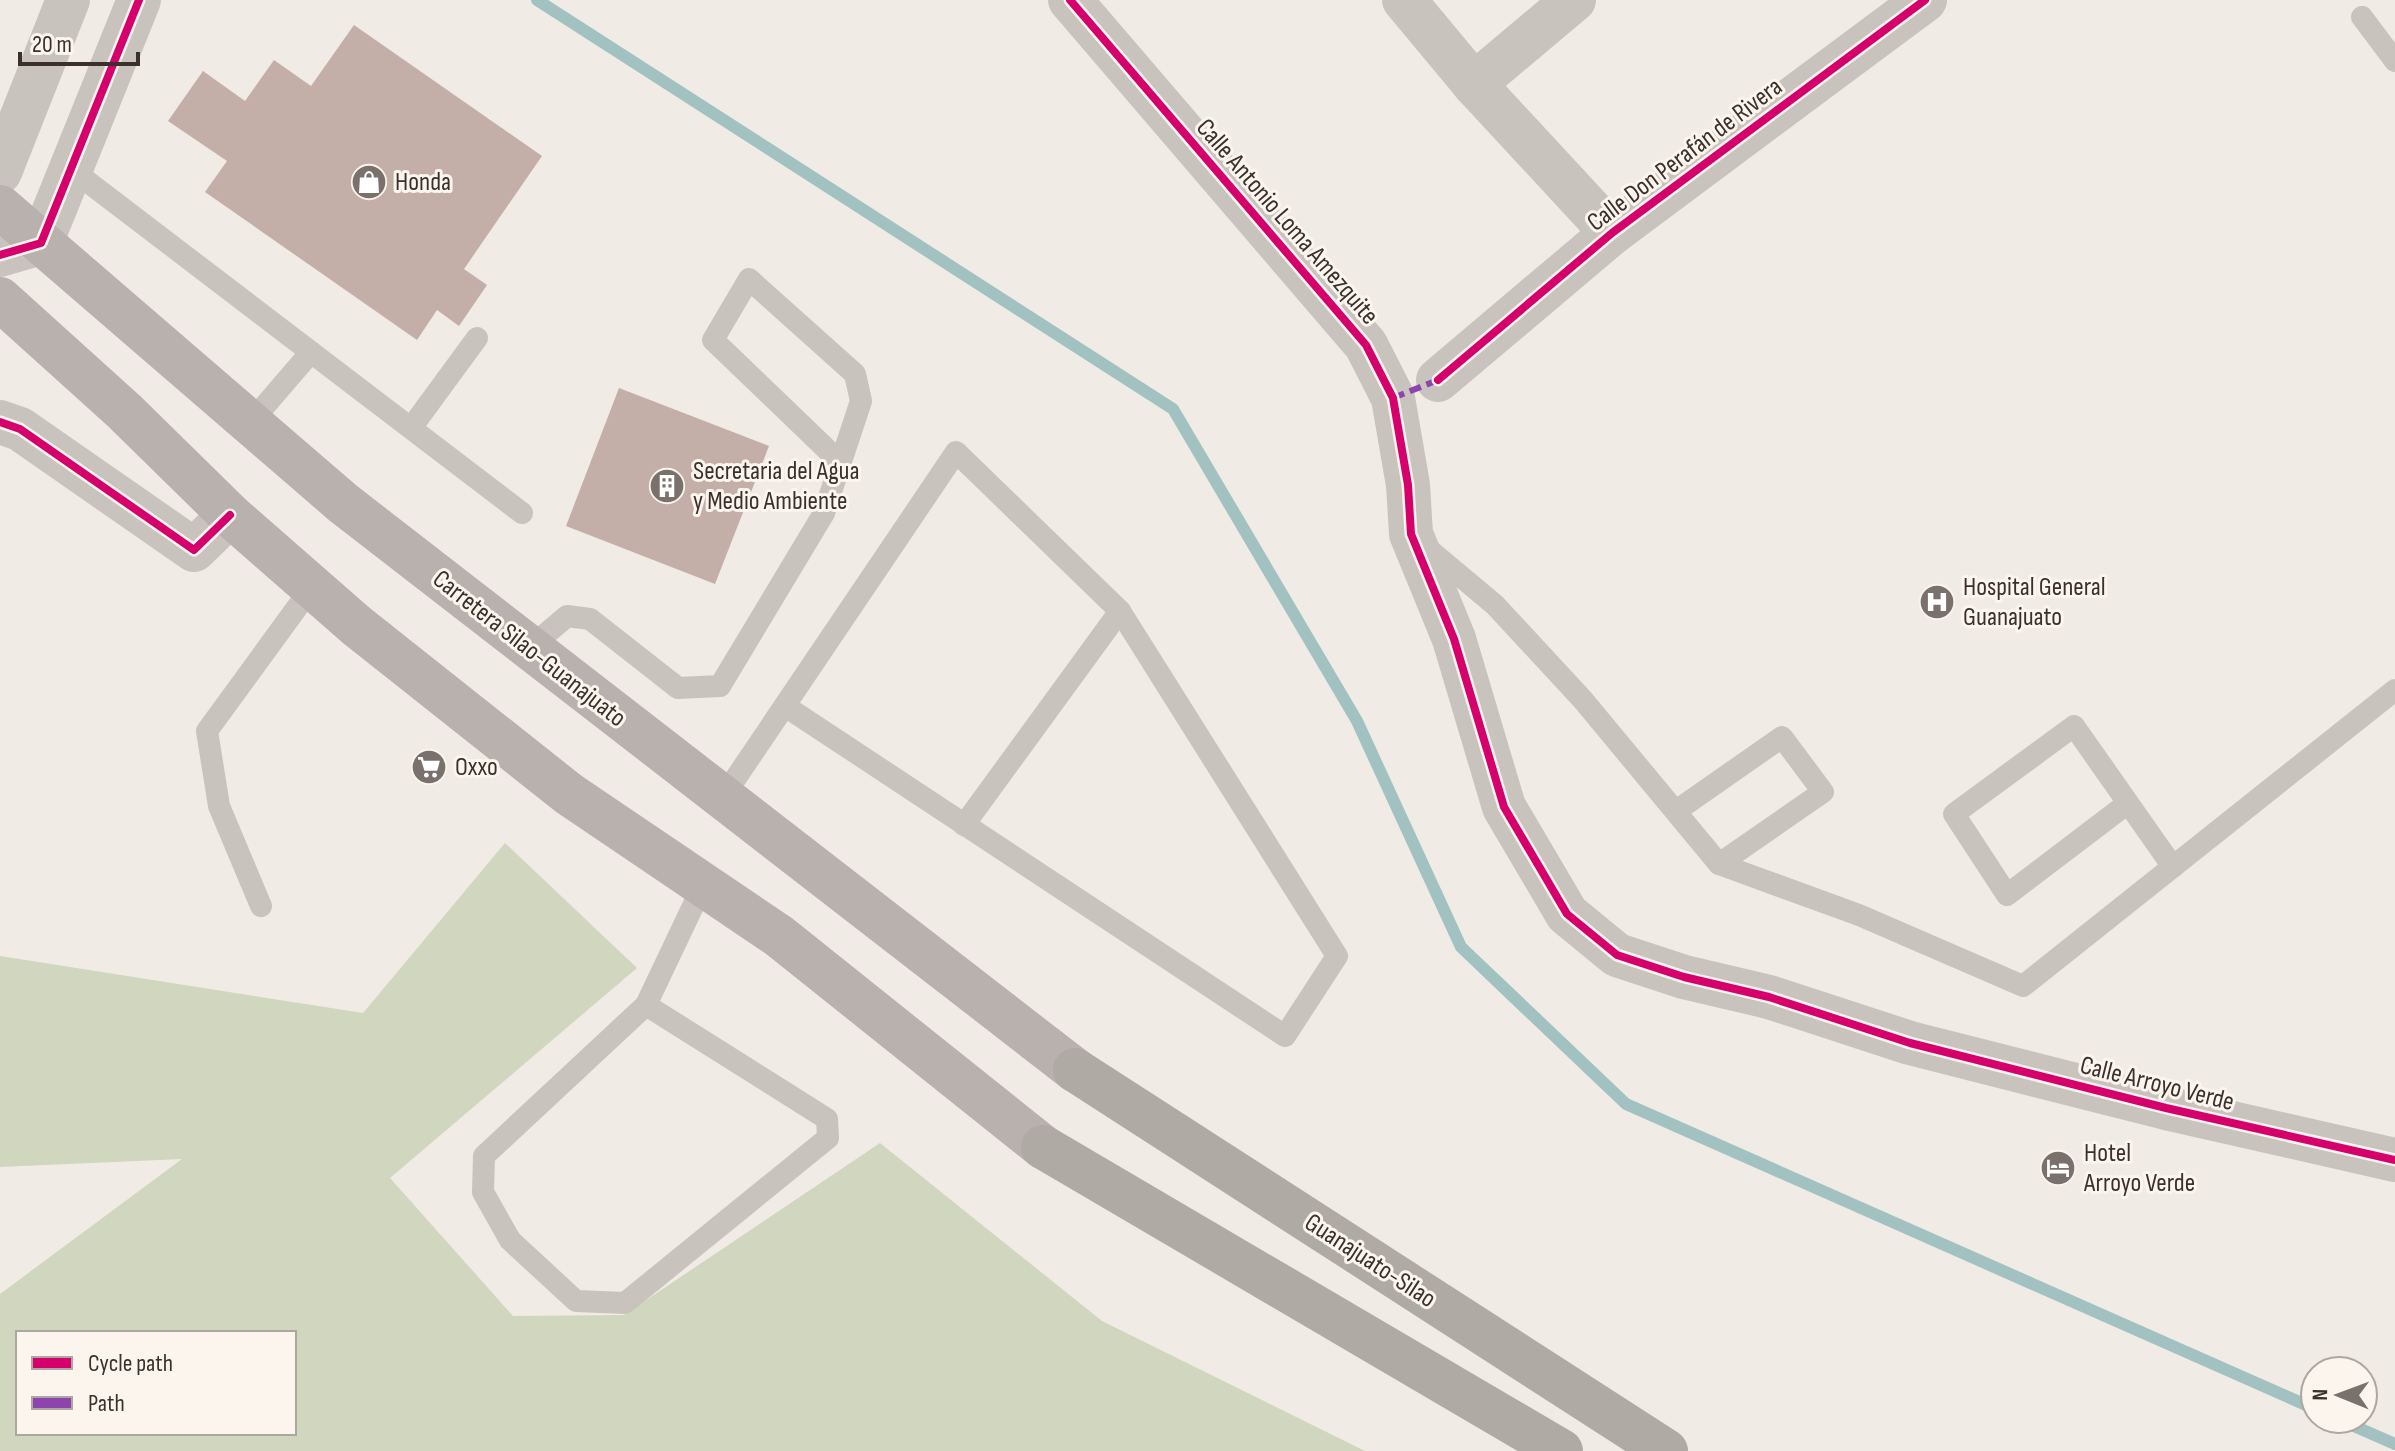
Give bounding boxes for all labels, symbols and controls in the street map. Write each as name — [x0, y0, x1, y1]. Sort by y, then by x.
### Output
scale bar — [20, 16, 138, 66]
text: 20 m — [32, 30, 72, 59]
street label: Calle Don Perafán de Rivera — [1581, 72, 1789, 238]
street label: Calle Antonio Loma Amezquite — [1189, 113, 1385, 331]
shop icon: Honda — [350, 163, 388, 201]
place label: Honda — [395, 167, 451, 198]
place label: Secretaria del Agua y Medio Ambiente — [693, 456, 859, 517]
building icon: Secretaria del Agua y Medio Ambiente — [648, 467, 686, 505]
street label: Carretera Silao-Guanajuato — [426, 564, 632, 734]
place label: Hospital General Guanajuato — [1963, 572, 2106, 633]
hospital icon: Hospital General Guanajuato — [1918, 583, 1956, 621]
supermarket icon: Oxxo — [410, 748, 448, 786]
place label: Oxxo — [455, 752, 498, 783]
street label: Calle Arroyo Verde — [2077, 1050, 2237, 1118]
place label: Hotel Arroyo Verde — [2083, 1138, 2195, 1199]
hotel icon: Hotel Arroyo Verde — [2039, 1149, 2077, 1187]
street label: Guanajuato-Silao — [1299, 1207, 1441, 1315]
legend — [16, 1331, 296, 1435]
text: Cycle path — [88, 1349, 173, 1378]
north arrow — [2299, 1355, 2379, 1435]
text: Path — [88, 1389, 125, 1418]
text: N — [2307, 1389, 2334, 1401]

